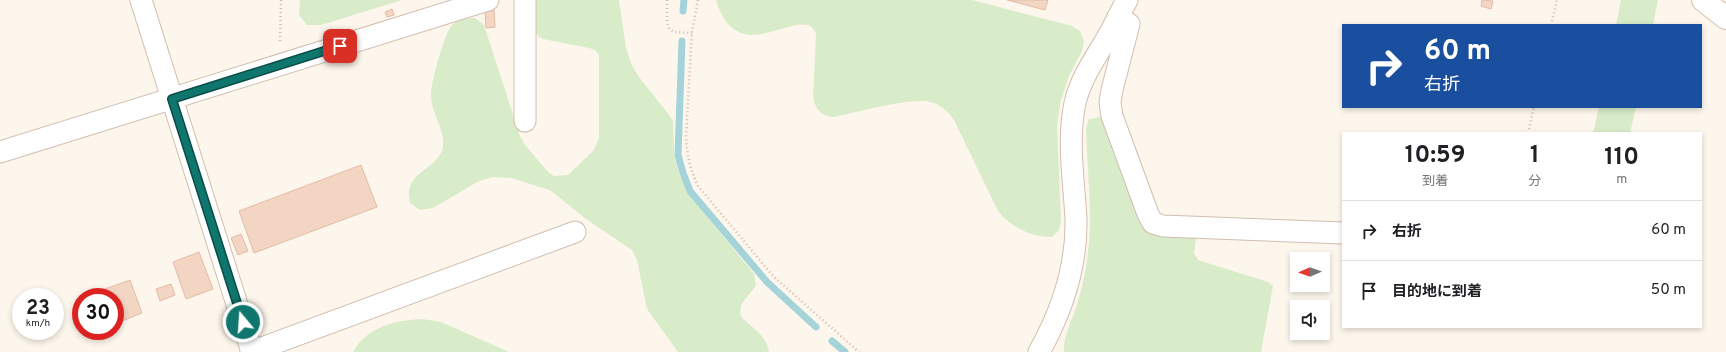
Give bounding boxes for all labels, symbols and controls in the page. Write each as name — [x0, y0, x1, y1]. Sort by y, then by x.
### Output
pin — [323, 29, 357, 63]
text: 60 m — [1424, 34, 1491, 70]
icon: arrive — [329, 35, 351, 57]
icon: right — [1358, 40, 1410, 92]
text: 右折 — [1424, 74, 1460, 97]
text: 10:59 — [1405, 141, 1465, 171]
text: 1 — [1530, 141, 1540, 171]
text: 110 — [1604, 143, 1639, 173]
text: m — [1616, 172, 1627, 188]
text: 到着 — [1422, 174, 1448, 190]
text: 分 — [1528, 174, 1541, 190]
icon: right — [1358, 220, 1380, 242]
text: 60 m — [1651, 221, 1686, 240]
text: 右折 — [1392, 223, 1422, 242]
north arrow — [1290, 252, 1330, 292]
map controls — [1290, 252, 1330, 340]
icon: arrive — [1358, 280, 1380, 302]
text: 50 m — [1651, 281, 1686, 300]
text: 目的地に到着 — [1392, 283, 1482, 302]
speed limit sign: 30 — [72, 288, 124, 340]
text: 23 — [26, 296, 50, 322]
button: sound — [1290, 300, 1330, 340]
position arrow — [222, 301, 264, 343]
text: km/h — [26, 317, 50, 330]

